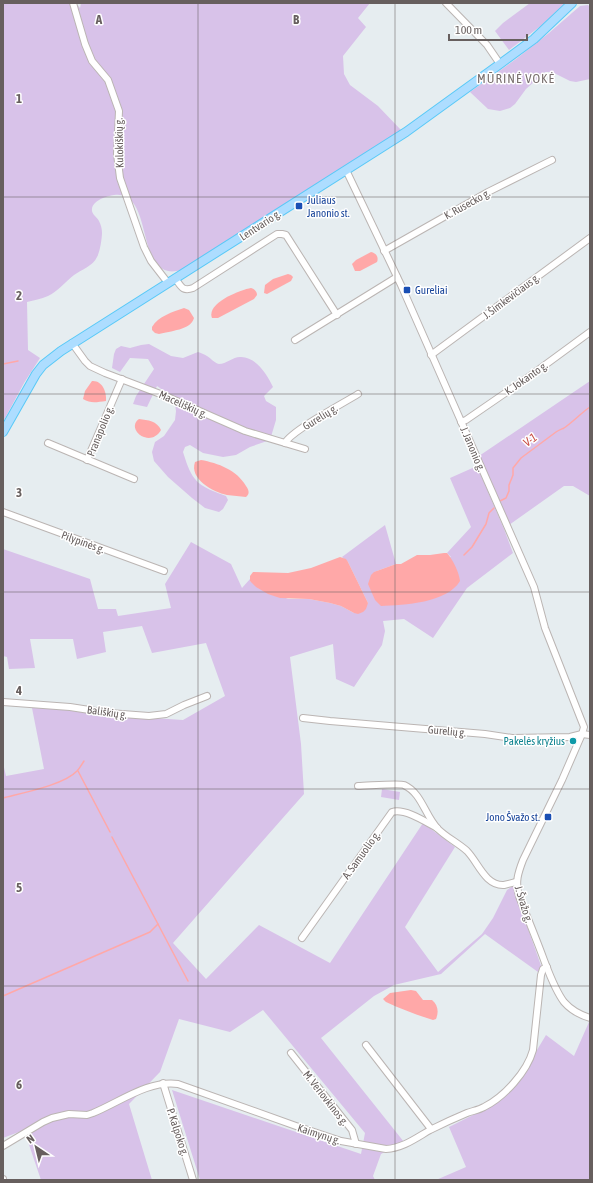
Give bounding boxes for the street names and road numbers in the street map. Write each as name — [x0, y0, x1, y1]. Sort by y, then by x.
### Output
street label: Kulokiškių g. — [113, 118, 125, 168]
street label: K. Rusecko g. — [442, 186, 492, 222]
street label: Lentvario g. — [237, 207, 283, 243]
street label: J. Šimkevičiaus g. — [480, 271, 542, 321]
street label: K. Jokanto g. — [502, 359, 550, 397]
street label: Maceliškių g. — [157, 388, 209, 420]
street label: Gurelių g. — [301, 402, 339, 432]
street label: Pranapolio g. — [84, 404, 116, 458]
street label: J. Janonio g. — [458, 425, 488, 473]
street label: Pilypinės g. — [60, 529, 106, 555]
street label: Bališkių g. — [86, 703, 128, 721]
street label: Gurelių g. — [427, 723, 467, 739]
street label: A. Samuolio g. — [340, 829, 382, 881]
street label: J. Švažo g. — [513, 884, 535, 924]
street label: M. Veriovkinos g. — [301, 1068, 351, 1128]
street label: P. Kalpoko g. — [165, 1107, 191, 1157]
street label: Kaimynų g. — [296, 1121, 342, 1147]

